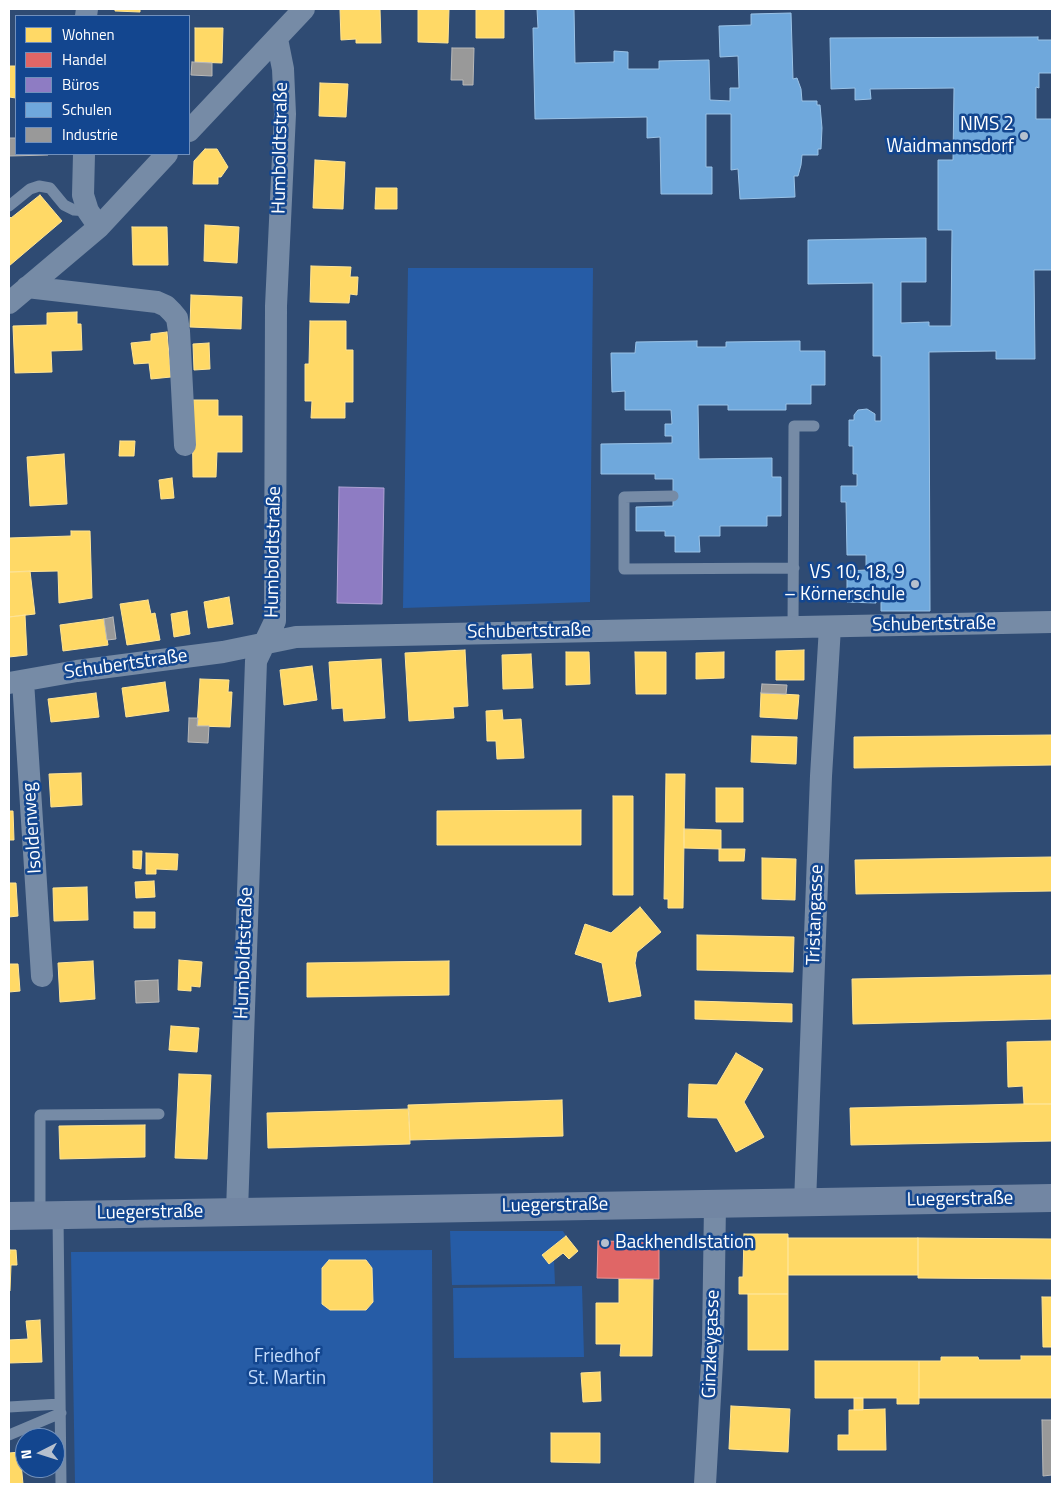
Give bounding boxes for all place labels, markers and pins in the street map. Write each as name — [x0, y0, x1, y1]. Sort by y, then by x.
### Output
place label: NMS 2 Waidmannsdorf — [886, 114, 1014, 158]
marker: NMS 2 Waidmannsdorf — [1018, 130, 1030, 142]
place label: VS 10, 18, 9 – Körnerschule — [784, 562, 905, 606]
marker: VS 10, 18, 9 – Körnerschule — [909, 578, 921, 590]
place label: Backhendlstation — [615, 1232, 754, 1254]
marker: Backhendlstation — [599, 1237, 611, 1249]

